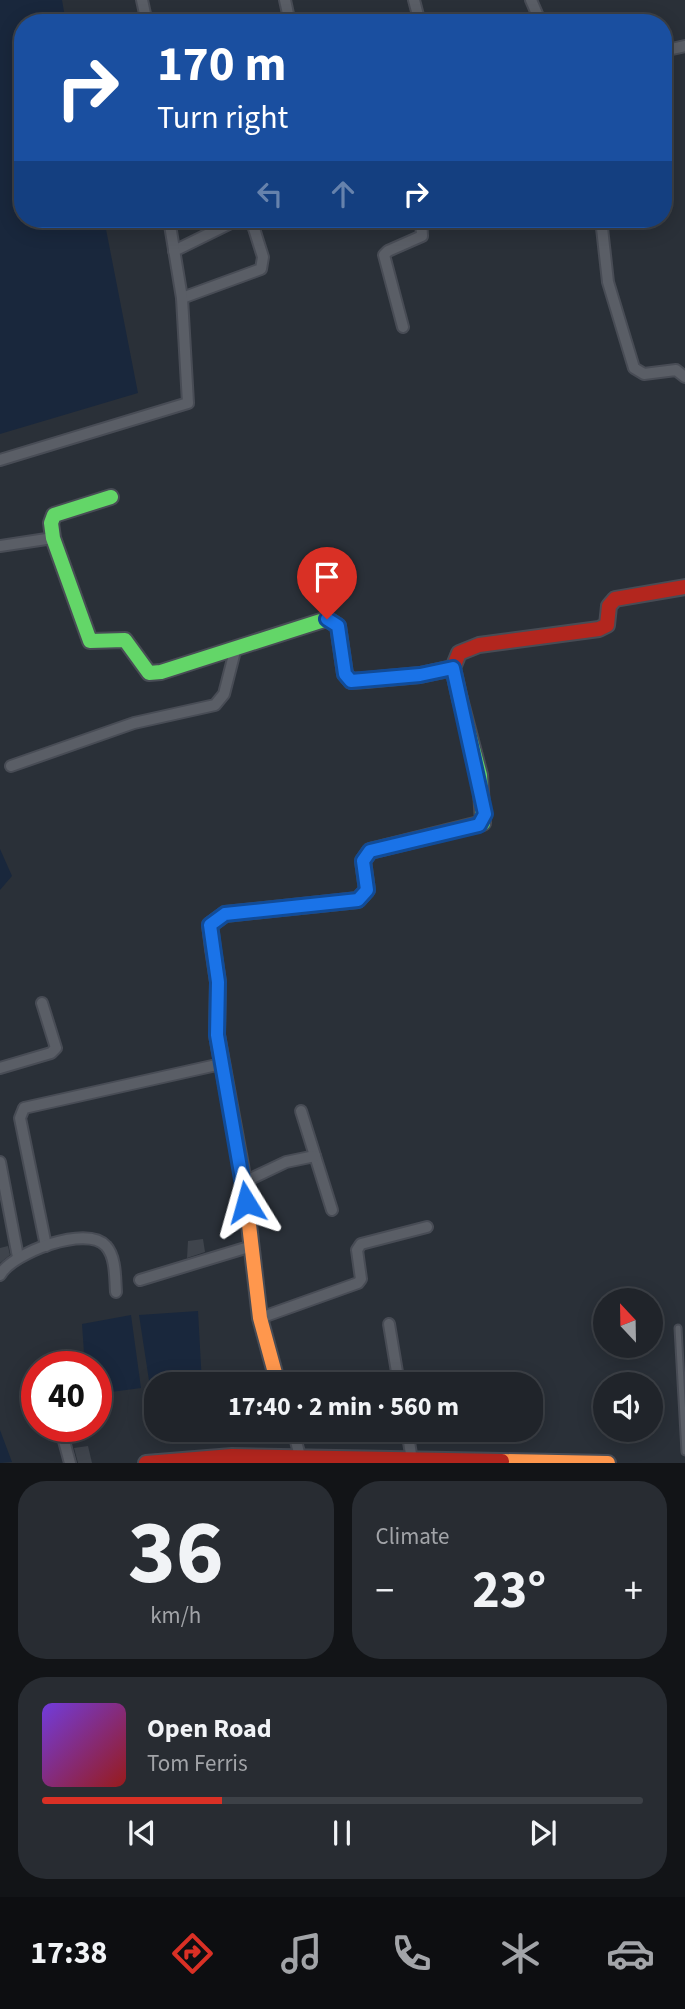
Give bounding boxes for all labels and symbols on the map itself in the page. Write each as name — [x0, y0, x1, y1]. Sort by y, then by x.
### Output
pin — [297, 547, 357, 619]
position arrow — [209, 1165, 283, 1239]
north arrow — [593, 1288, 663, 1358]
speed limit sign: 40 — [21, 1351, 112, 1442]

